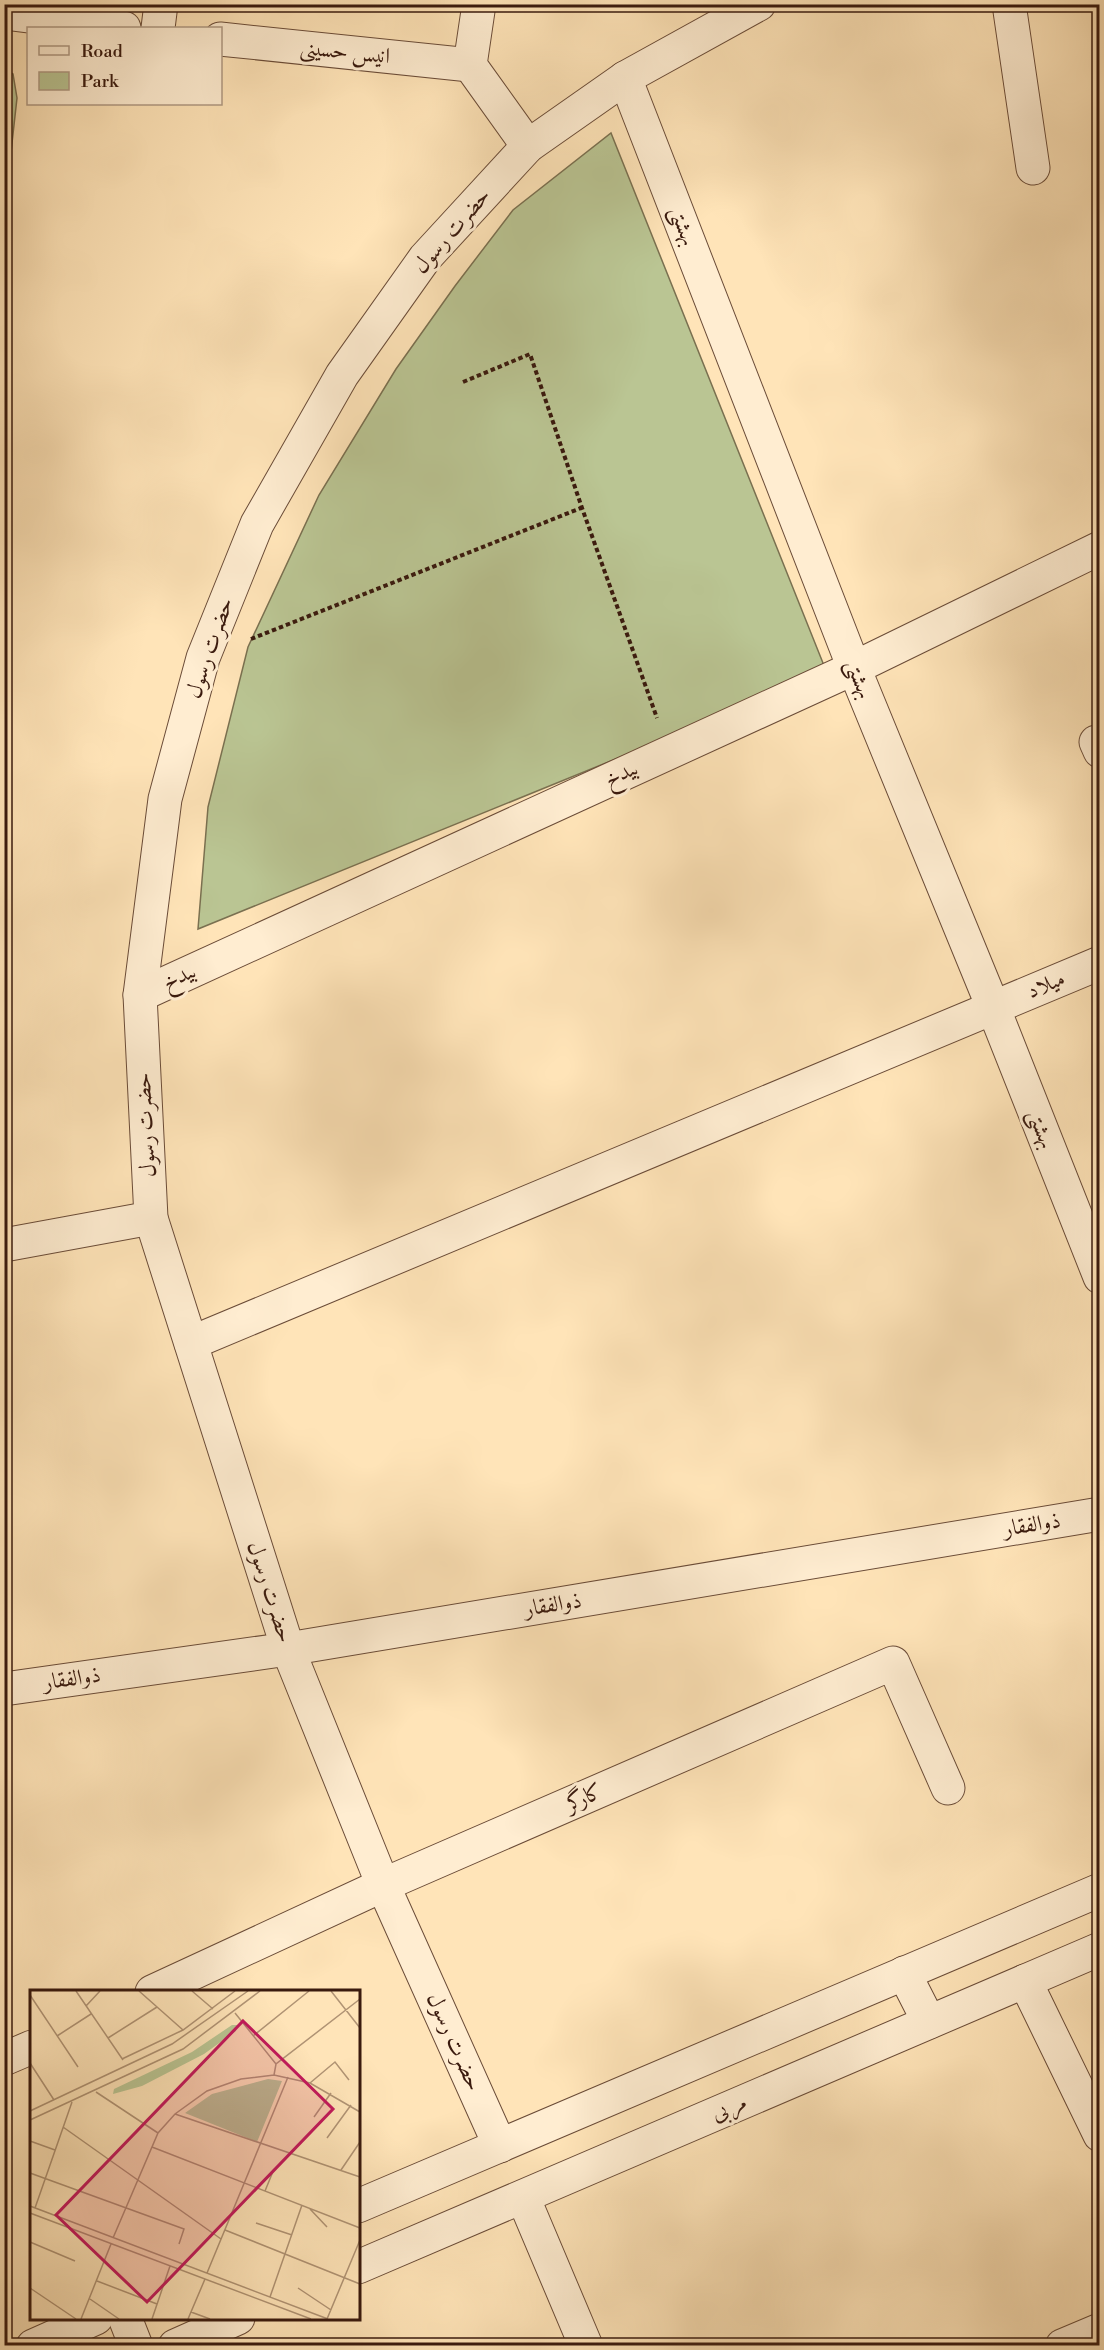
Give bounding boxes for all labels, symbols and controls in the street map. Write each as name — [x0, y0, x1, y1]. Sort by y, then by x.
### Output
legend — [27, 27, 222, 105]
street label: انیس حسینی — [298, 34, 391, 71]
text: Road — [81, 40, 124, 63]
text: Park — [81, 70, 120, 93]
street label: حضرت رسول — [407, 183, 497, 279]
street label: بهشتی — [662, 202, 703, 250]
street label: حضرت رسول — [180, 594, 240, 702]
street label: بهشتی — [838, 655, 879, 703]
street label: بیدخ — [600, 755, 644, 798]
street label: بیدخ — [158, 958, 202, 1001]
street label: میلاد — [1023, 965, 1069, 1005]
street label: حضرت رسول — [130, 1072, 162, 1178]
street label: بهشتی — [1020, 1105, 1061, 1153]
street label: ذوالفقار — [999, 1507, 1063, 1543]
street label: حضرت رسول — [241, 1538, 299, 1646]
street label: ذوالفقار — [520, 1587, 584, 1623]
street label: ذوالفقار — [40, 1662, 102, 1697]
street label: کارگر — [559, 1776, 607, 1819]
street label: حضرت رسول — [420, 1989, 488, 2095]
inset map — [30, 1990, 360, 2320]
street label: مربی — [707, 2089, 752, 2129]

